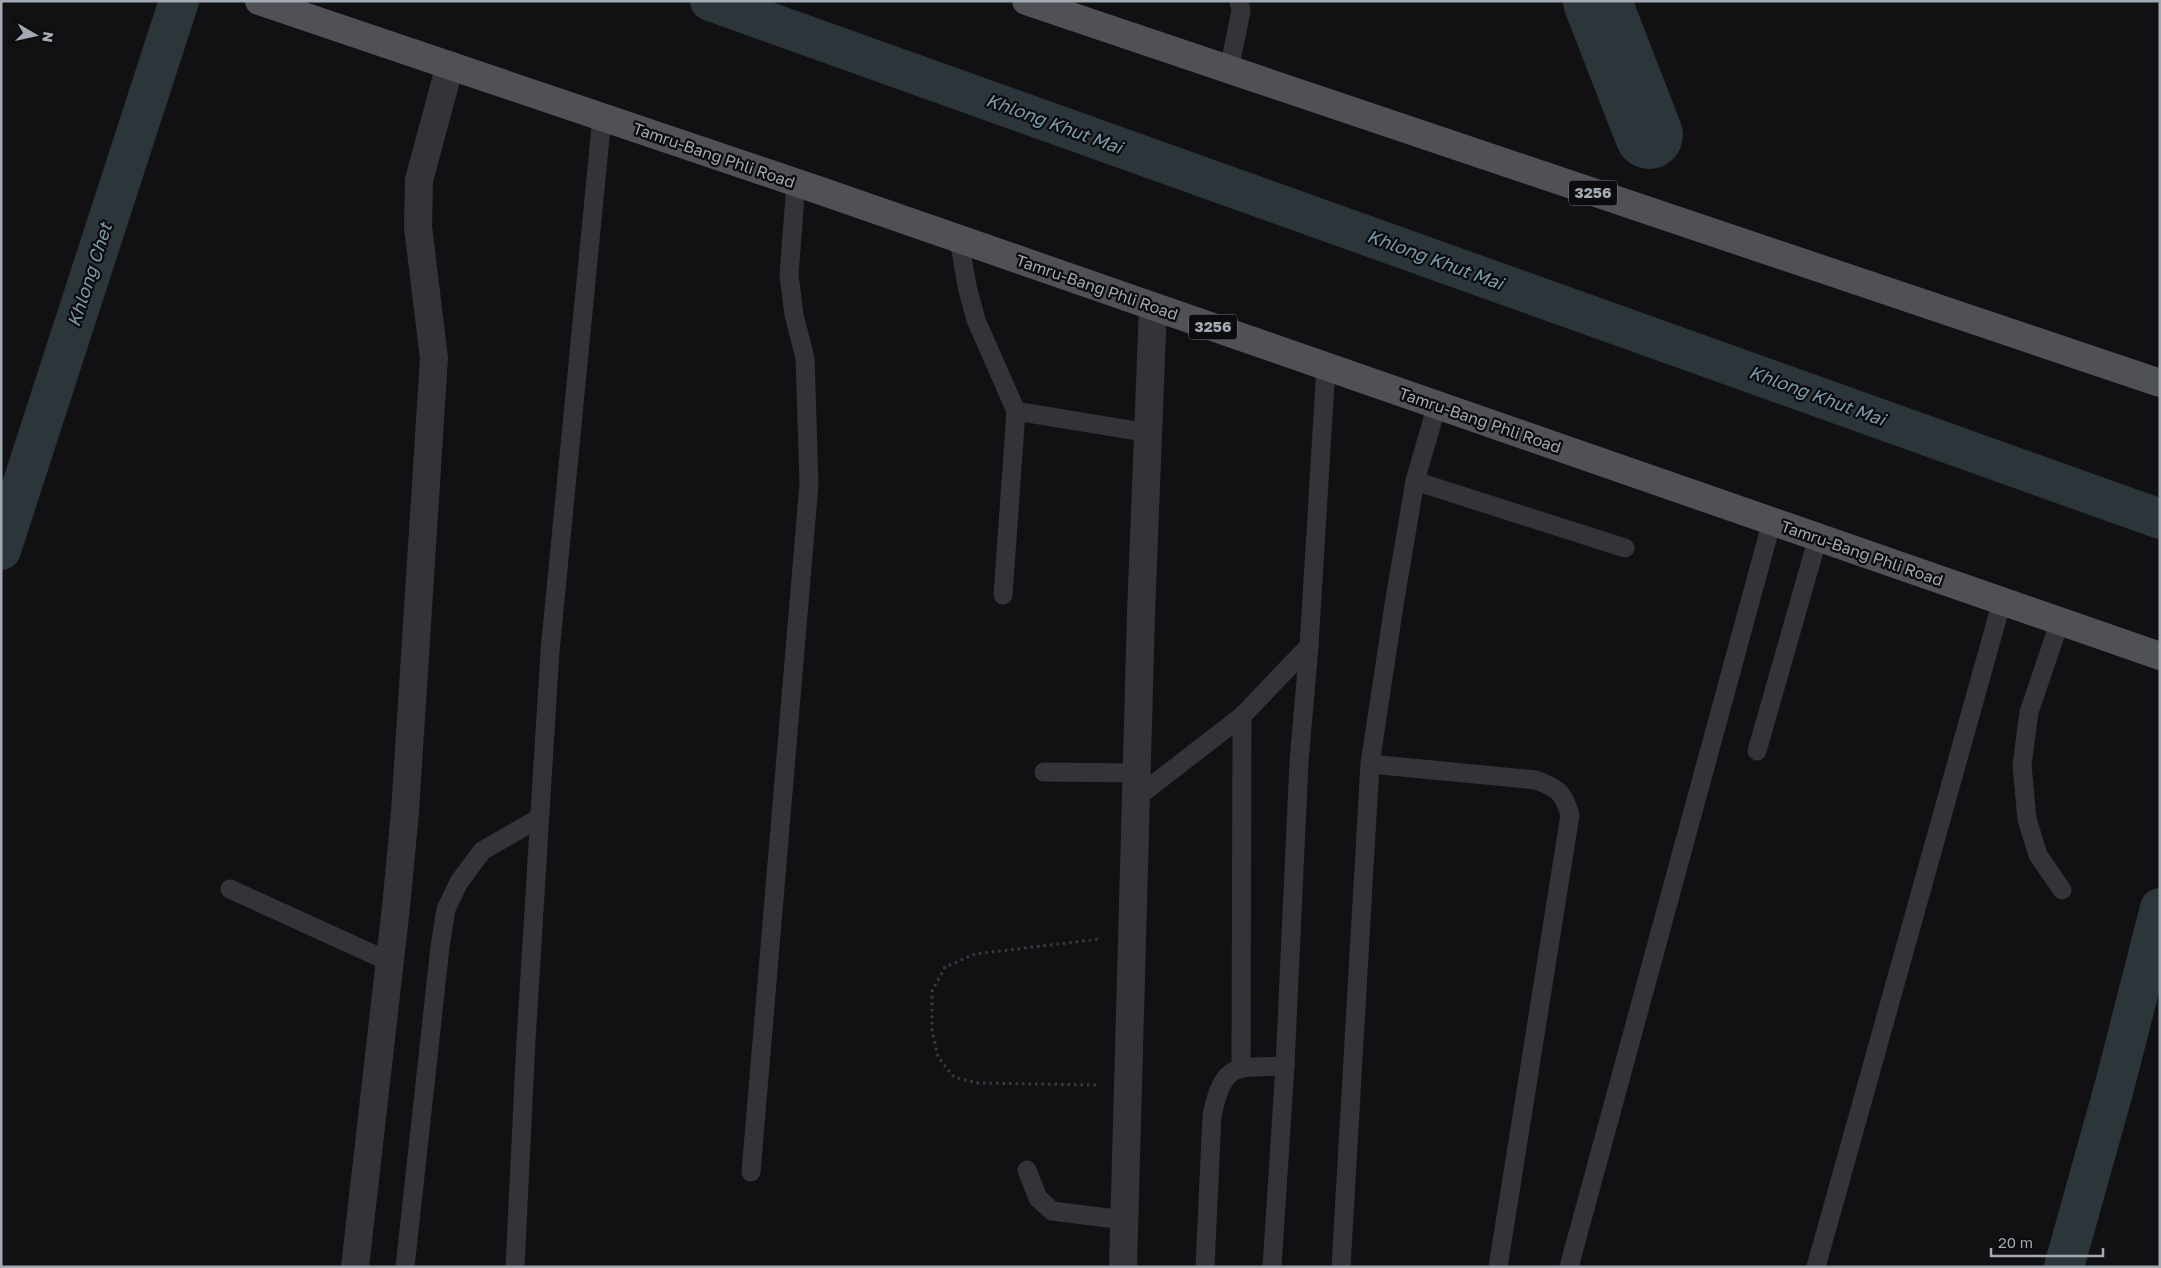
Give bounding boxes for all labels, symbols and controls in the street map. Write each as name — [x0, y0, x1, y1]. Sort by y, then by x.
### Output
north arrow — [10, 10, 60, 60]
text: N — [39, 31, 58, 44]
water label: Khlong Khut Mai — [983, 88, 1127, 159]
street label: Tamru-Bang Phli Road — [630, 118, 798, 192]
road number: 3256 — [1569, 180, 1617, 206]
water label: Khlong Chet — [62, 218, 117, 329]
water label: Khlong Khut Mai — [1364, 224, 1508, 295]
street label: Tamru-Bang Phli Road — [1013, 250, 1181, 324]
road number: 3256 — [1189, 314, 1237, 340]
water label: Khlong Khut Mai — [1746, 360, 1890, 431]
street label: Tamru-Bang Phli Road — [1396, 383, 1564, 457]
street label: Tamru-Bang Phli Road — [1778, 516, 1946, 590]
scale bar — [1991, 1226, 2104, 1258]
text: 20 m — [1998, 1233, 2033, 1251]

